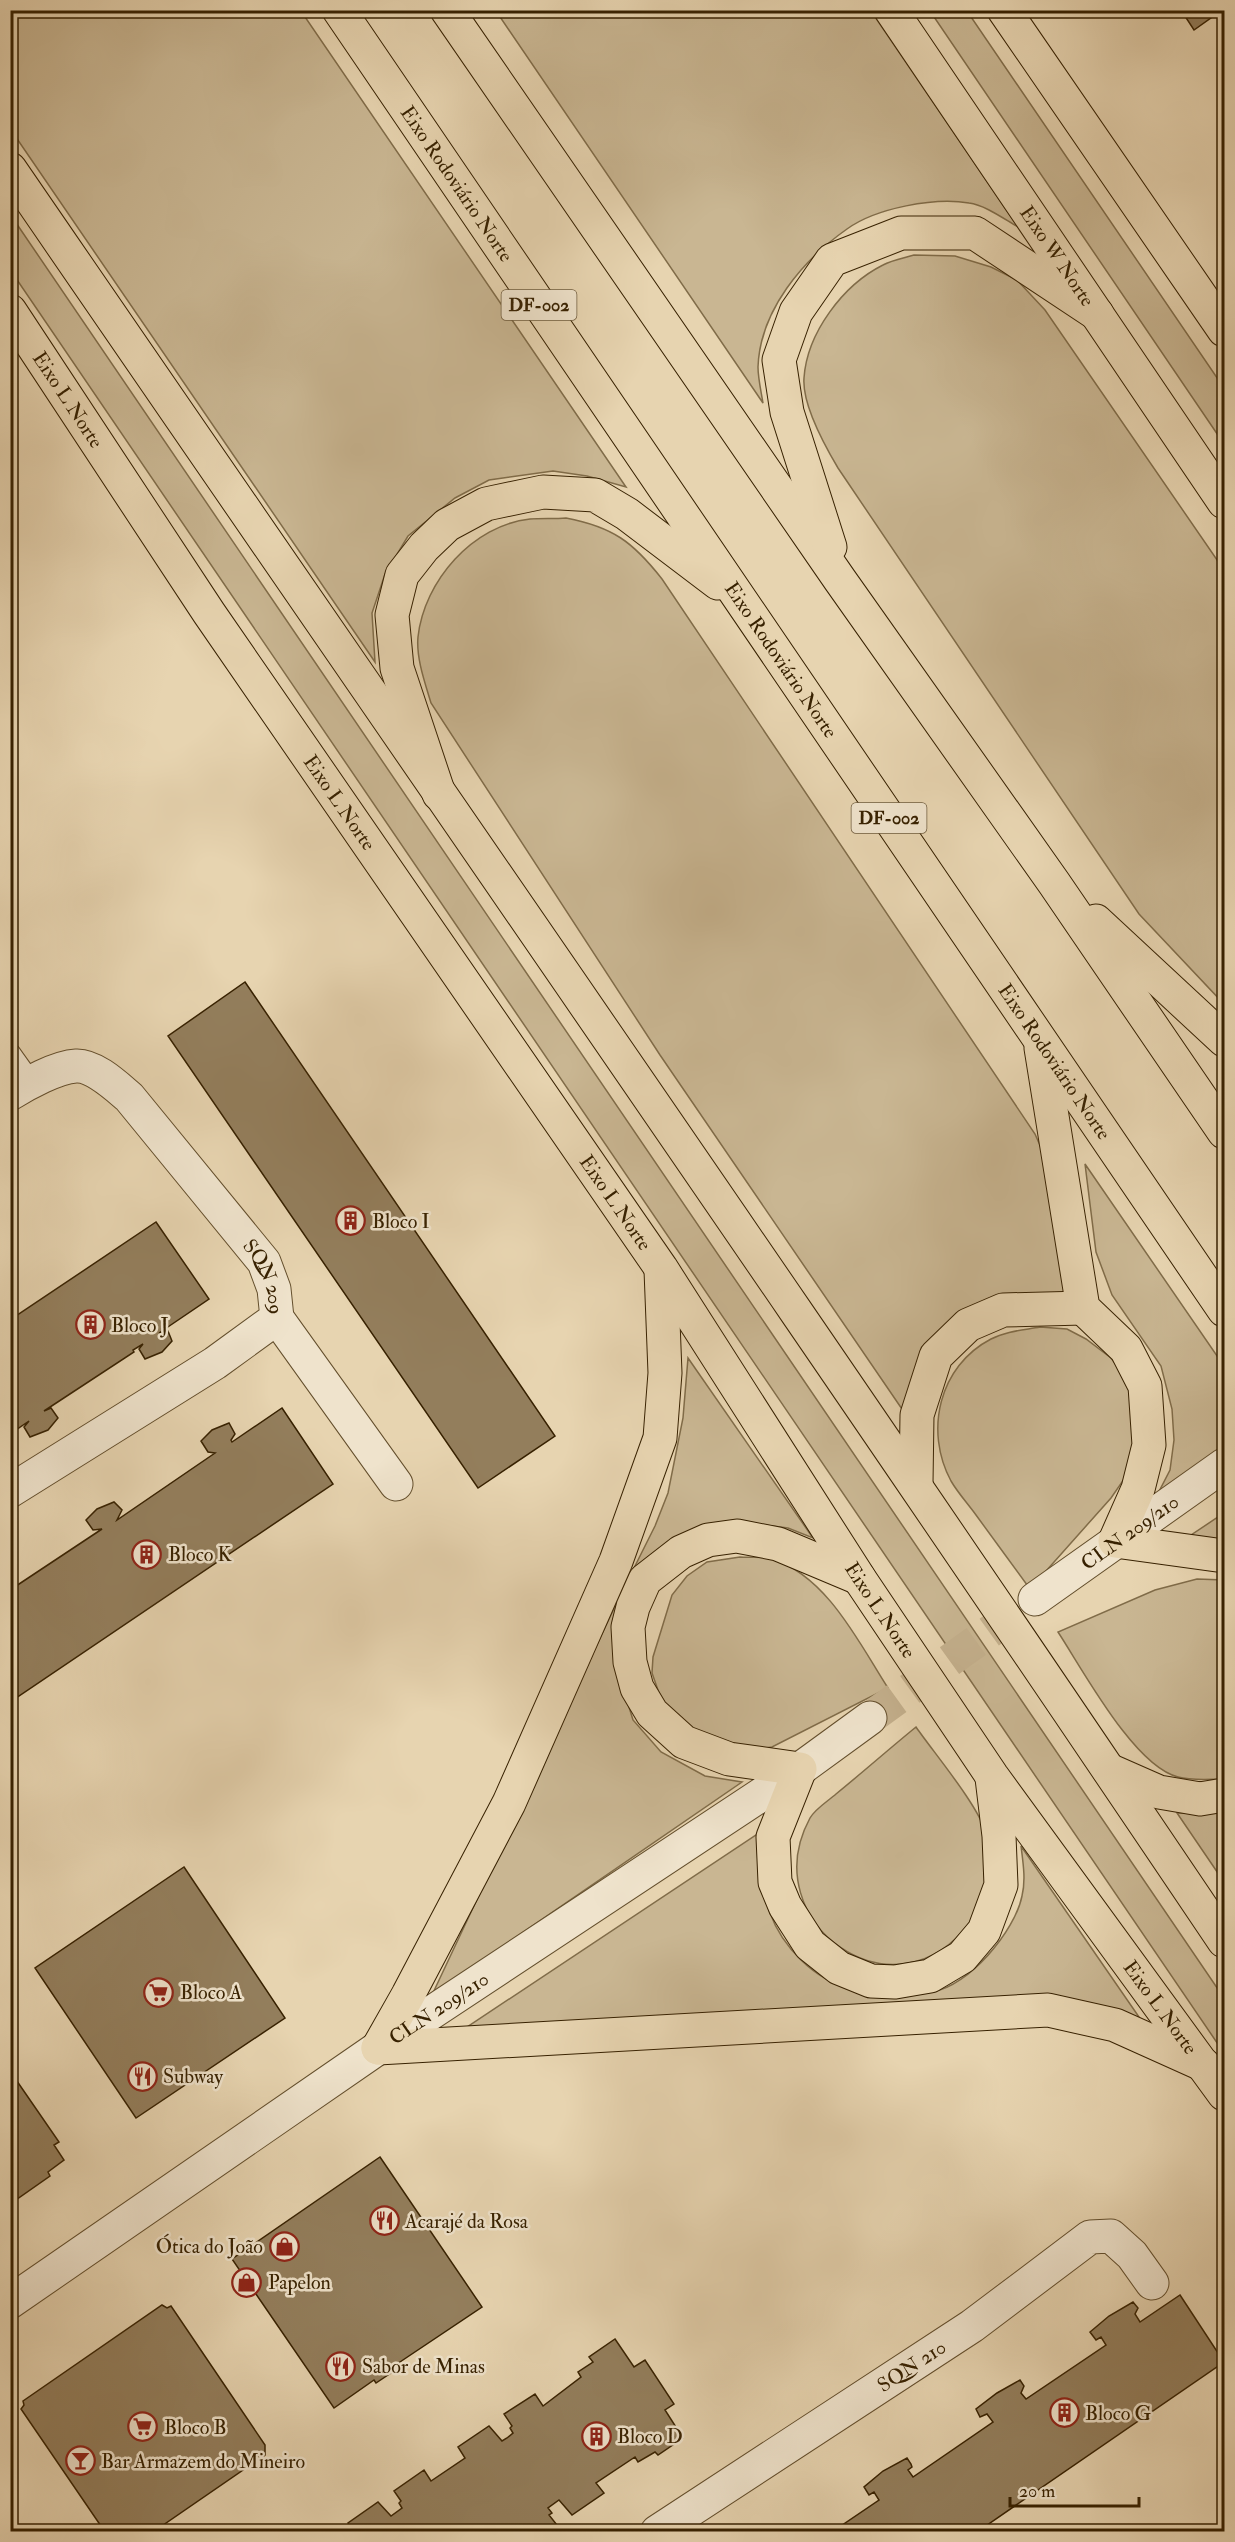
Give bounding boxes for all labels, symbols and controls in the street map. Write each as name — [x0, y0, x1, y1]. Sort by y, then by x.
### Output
street label: Eixo Rodoviário Norte — [395, 101, 519, 267]
street label: Eixo W Norte — [1014, 201, 1100, 311]
road number: DF-002 — [502, 290, 576, 320]
street label: Eixo L Norte — [27, 347, 109, 453]
street label: Eixo Rodoviário Norte — [719, 577, 843, 743]
street label: Eixo L Norte — [298, 750, 381, 855]
road number: DF-002 — [852, 803, 926, 833]
street label: Eixo Rodoviário Norte — [992, 979, 1116, 1145]
street label: Eixo L Norte — [574, 1150, 657, 1255]
building icon: Bloco I — [335, 1205, 367, 1237]
place label: Bloco I — [372, 1209, 430, 1234]
street label: SQN 209 — [237, 1234, 289, 1316]
building icon: Bloco J — [74, 1309, 106, 1341]
place label: Bloco J — [111, 1313, 169, 1338]
street label: CLN 209/210 — [1076, 1489, 1184, 1576]
building icon: Bloco K — [131, 1538, 163, 1570]
place label: Bloco K — [168, 1542, 233, 1567]
street label: Eixo L Norte — [839, 1558, 921, 1663]
street label: Eixo L Norte — [1118, 1956, 1203, 2059]
street label: CLN 209/210 — [384, 1966, 494, 2050]
supermarket icon: Bloco A — [143, 1976, 175, 2008]
place label: Bloco A — [180, 1980, 243, 2005]
restaurant icon: Subway — [126, 2060, 158, 2092]
place label: Subway — [163, 2064, 224, 2089]
restaurant icon: Acarajé da Rosa — [368, 2205, 400, 2237]
place label: Acarajé da Rosa — [404, 2209, 529, 2234]
shop icon: Ótica do João — [268, 2230, 300, 2262]
place label: Ótica do João — [156, 2233, 263, 2259]
shop icon: Papelon — [231, 2266, 263, 2298]
place label: Papelon — [268, 2270, 331, 2296]
street label: SQN 210 — [873, 2334, 951, 2398]
restaurant icon: Sabor de Minas — [325, 2350, 357, 2382]
place label: Sabor de Minas — [362, 2354, 485, 2379]
building icon: Bloco G — [1048, 2397, 1080, 2429]
place label: Bloco G — [1085, 2401, 1152, 2426]
supermarket icon: Bloco B — [127, 2411, 159, 2443]
place label: Bloco B — [164, 2415, 227, 2440]
building icon: Bloco D — [580, 2420, 612, 2452]
place label: Bloco D — [617, 2424, 683, 2449]
bar icon: Bar Armazem do Mineiro — [64, 2445, 96, 2477]
place label: Bar Armazem do Mineiro — [101, 2449, 305, 2474]
scale bar — [1010, 2470, 1139, 2508]
text: 20 m — [1019, 2480, 1055, 2503]

